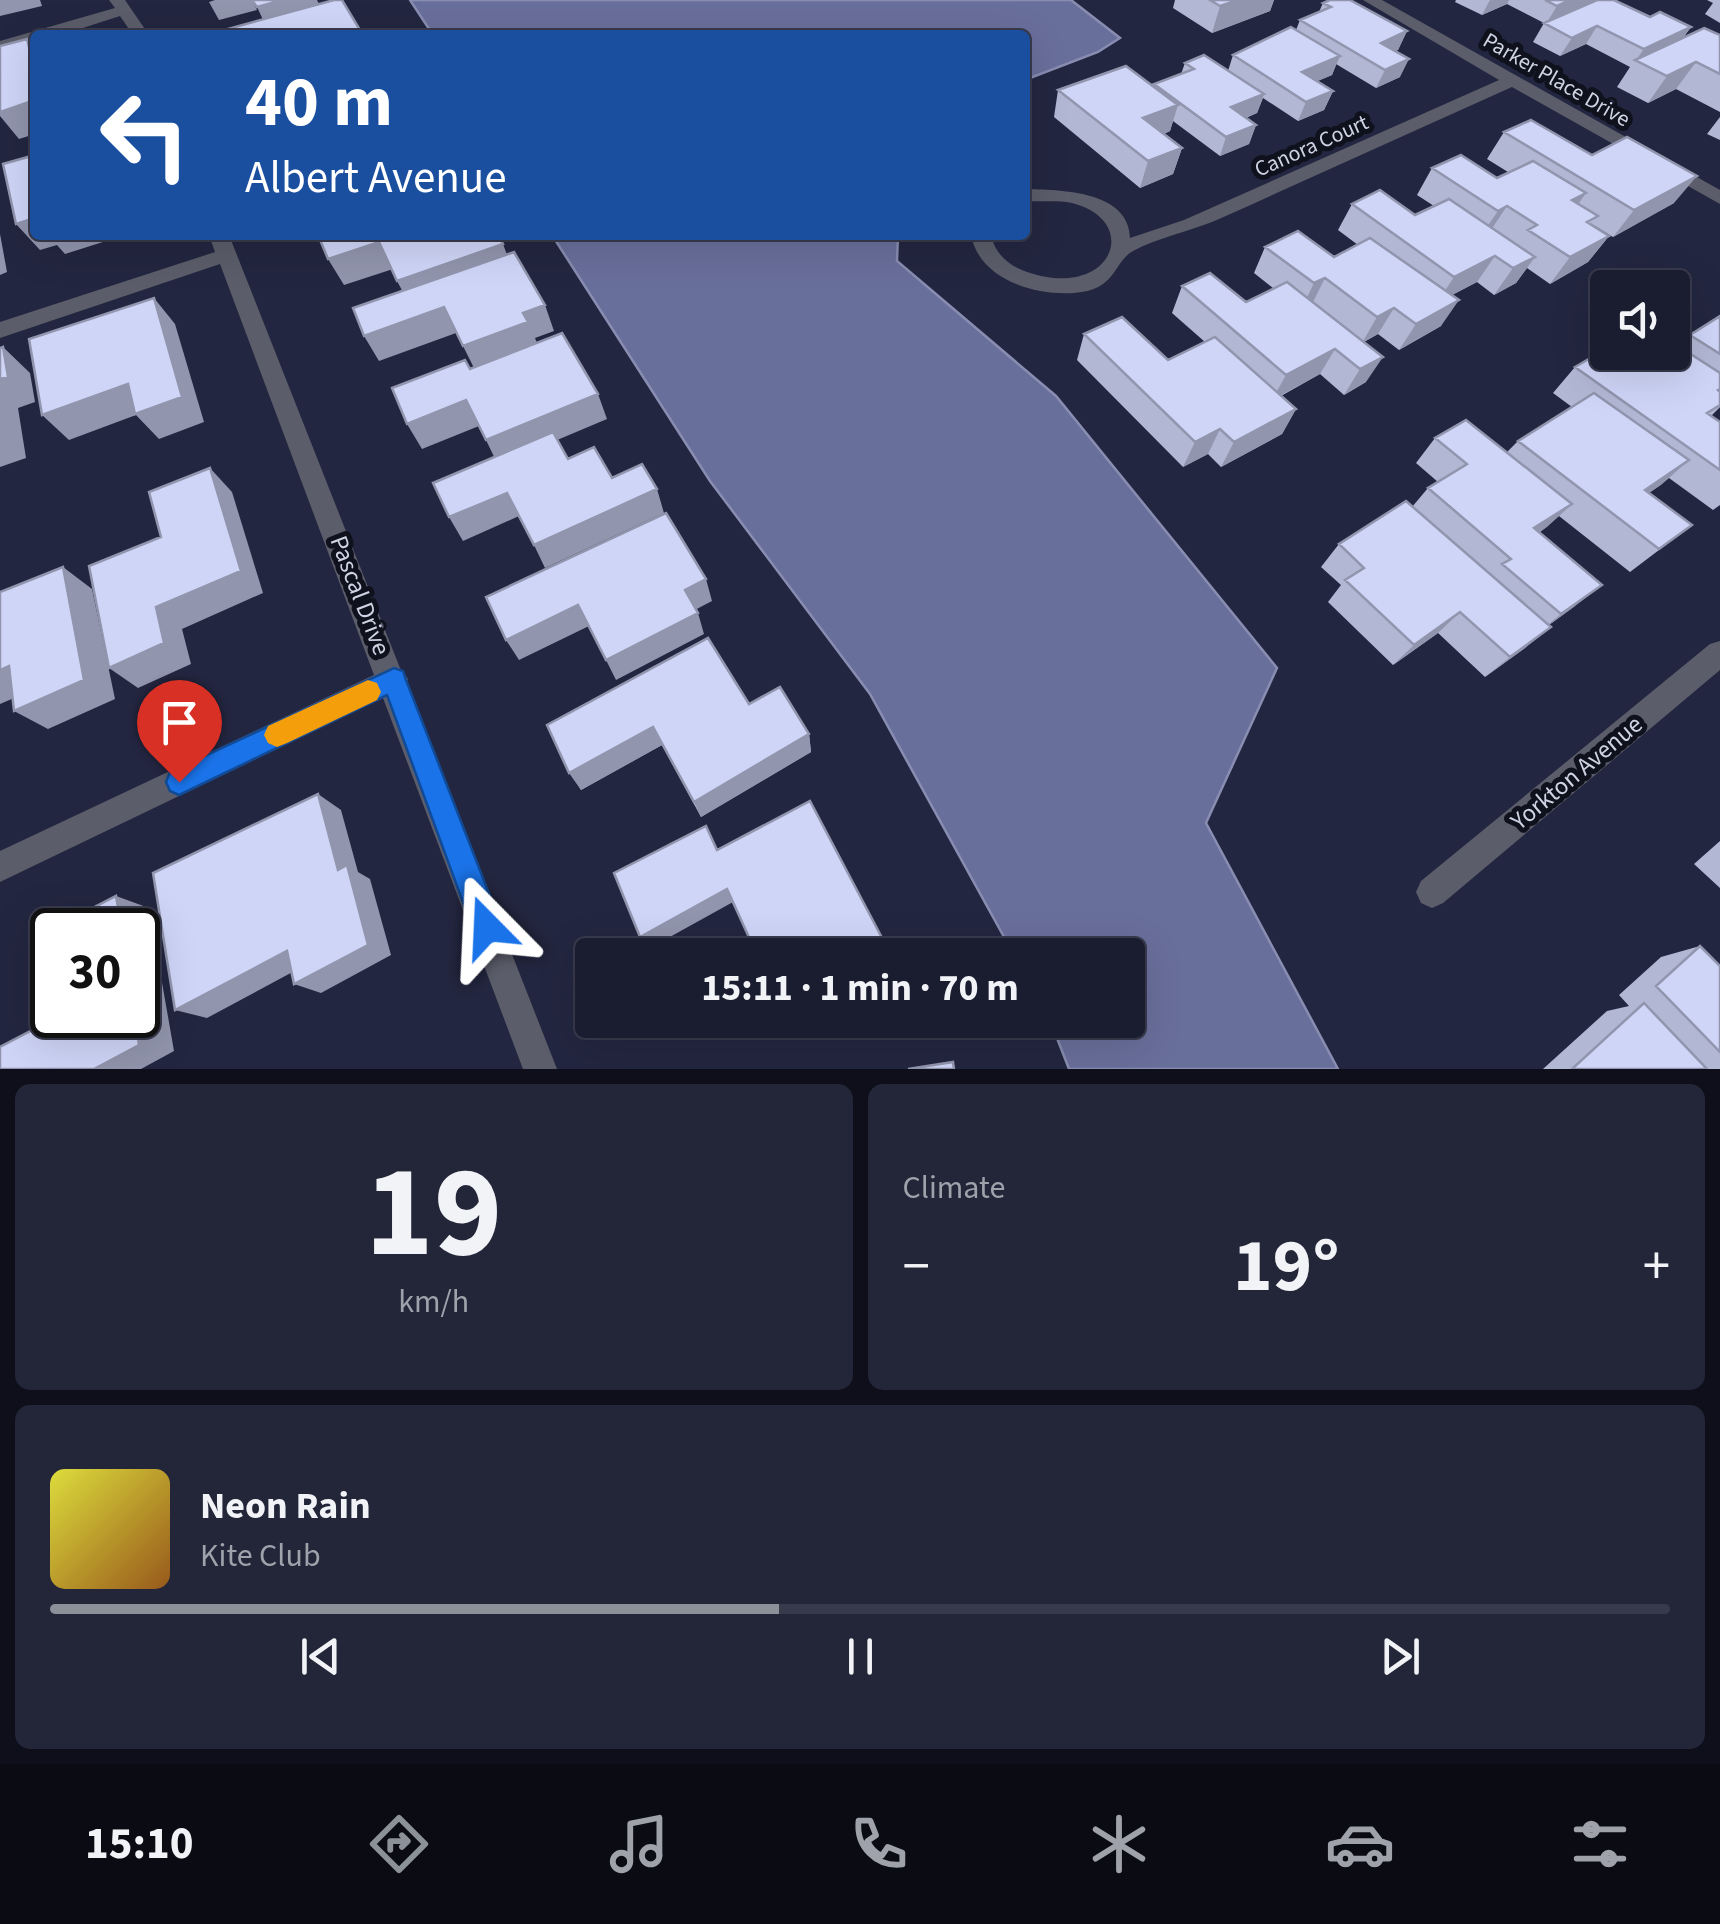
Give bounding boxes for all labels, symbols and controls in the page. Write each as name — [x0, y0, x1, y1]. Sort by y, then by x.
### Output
street label: Parker Place Drive — [1477, 25, 1636, 135]
text: 40 m — [245, 53, 393, 153]
icon: left — [80, 70, 210, 200]
street label: Canora Court — [1249, 106, 1374, 185]
text: Albert Avenue — [245, 146, 507, 210]
map controls — [1590, 270, 1690, 370]
button: sound — [1590, 270, 1690, 370]
street label: Pascal Drive — [321, 530, 399, 660]
pin — [137, 680, 222, 783]
icon: arrive — [152, 695, 207, 750]
street label: Yorkton Avenue — [1502, 707, 1650, 839]
position arrow — [435, 875, 539, 979]
speed limit sign: 30 — [30, 908, 160, 1038]
text: 15:11 · 1 min · 70 m — [701, 961, 1019, 1015]
text: 19 — [365, 1121, 502, 1306]
text: Climate — [903, 1165, 1005, 1211]
text: 19° — [1233, 1213, 1340, 1320]
text: − — [903, 1228, 930, 1306]
text: + — [1643, 1228, 1670, 1306]
text: km/h — [398, 1279, 469, 1325]
text: Neon Rain — [200, 1479, 371, 1533]
text: Kite Club — [200, 1533, 321, 1579]
icon: previous — [293, 1629, 348, 1684]
icon: pause — [833, 1629, 888, 1684]
icon: next — [1373, 1629, 1428, 1684]
icon: directions — [364, 1809, 434, 1879]
icon: music — [604, 1809, 674, 1879]
icon: phone — [844, 1809, 914, 1879]
icon: climate — [1084, 1809, 1154, 1879]
icon: car — [1325, 1809, 1395, 1879]
icon: filters — [1565, 1809, 1635, 1879]
text: 15:10 — [85, 1812, 194, 1876]

